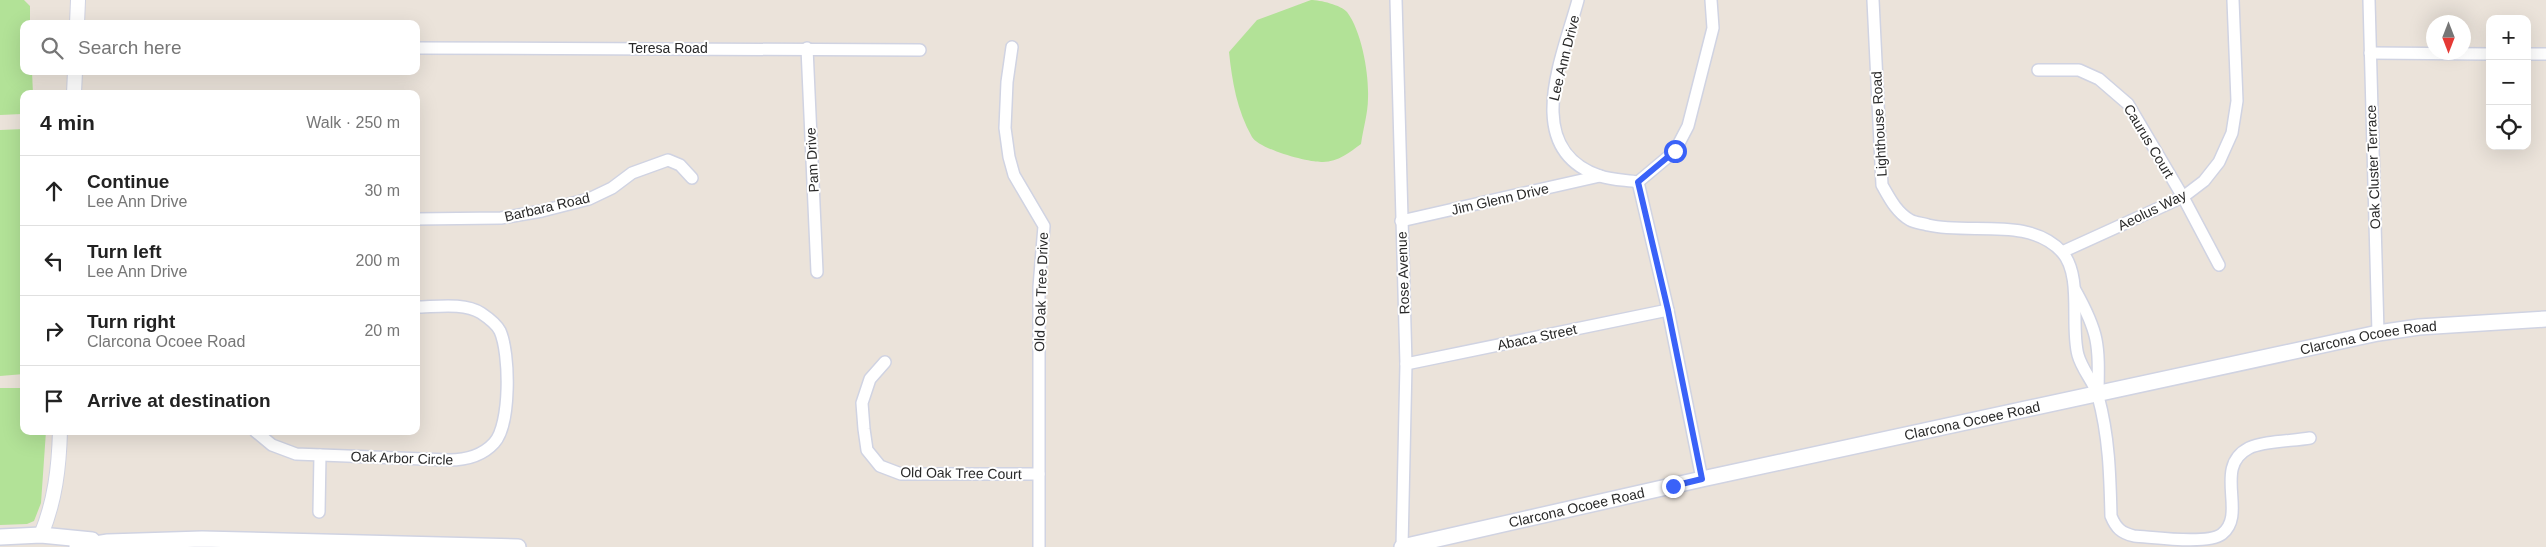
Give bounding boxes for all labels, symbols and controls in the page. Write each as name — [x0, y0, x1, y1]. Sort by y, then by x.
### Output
street label: Lee Ann Drive — [1546, 13, 1582, 103]
north arrow — [2426, 15, 2471, 60]
map controls — [2486, 15, 2531, 150]
button: + — [2486, 15, 2531, 60]
search box — [20, 20, 420, 75]
icon: search — [38, 34, 66, 62]
text: Search here — [78, 37, 182, 58]
street label: Teresa Road — [628, 40, 708, 56]
button: − — [2486, 60, 2531, 105]
street label: Lighthouse Road — [1868, 71, 1890, 177]
street label: Caurus Court — [2121, 101, 2177, 181]
street label: Oak Cluster Terrace — [2363, 104, 2383, 229]
button: locate — [2486, 105, 2531, 150]
text: 4 min — [40, 111, 95, 134]
text: Walk · 250 m — [306, 114, 400, 131]
street label: Pam Drive — [802, 127, 822, 193]
route start — [1664, 140, 1687, 163]
text: Continue — [87, 171, 169, 192]
icon: ahead — [40, 177, 68, 205]
street label: Jim Glenn Drive — [1450, 180, 1551, 218]
text: 30 m — [364, 182, 400, 199]
street label: Aeolus Way — [2115, 187, 2189, 233]
street label: Barbara Road — [503, 189, 591, 225]
text: Lee Ann Drive — [87, 193, 188, 210]
street label: Rose Avenue — [1394, 231, 1412, 315]
street label: Old Oak Tree Drive — [1031, 232, 1051, 352]
text: Turn left — [87, 241, 162, 262]
icon: left — [40, 247, 68, 275]
text: 200 m — [356, 252, 400, 269]
text: Lee Ann Drive — [87, 263, 188, 280]
text: Turn right — [87, 311, 175, 332]
icon: right — [40, 317, 68, 345]
street label: Clarcona Ocoee Road — [2299, 318, 2437, 358]
street label: Abaca Street — [1496, 321, 1578, 353]
text: 20 m — [364, 322, 400, 339]
text: Clarcona Ocoee Road — [87, 333, 245, 350]
icon: arrive — [40, 387, 68, 415]
text: Arrive at destination — [87, 390, 271, 411]
street label: Clarcona Ocoee Road — [1903, 398, 2042, 443]
street label: Oak Arbor Circle — [350, 448, 454, 468]
street label: Old Oak Tree Court — [900, 464, 1022, 482]
route end — [1662, 475, 1685, 498]
street label: Clarcona Ocoee Road — [1507, 484, 1646, 531]

